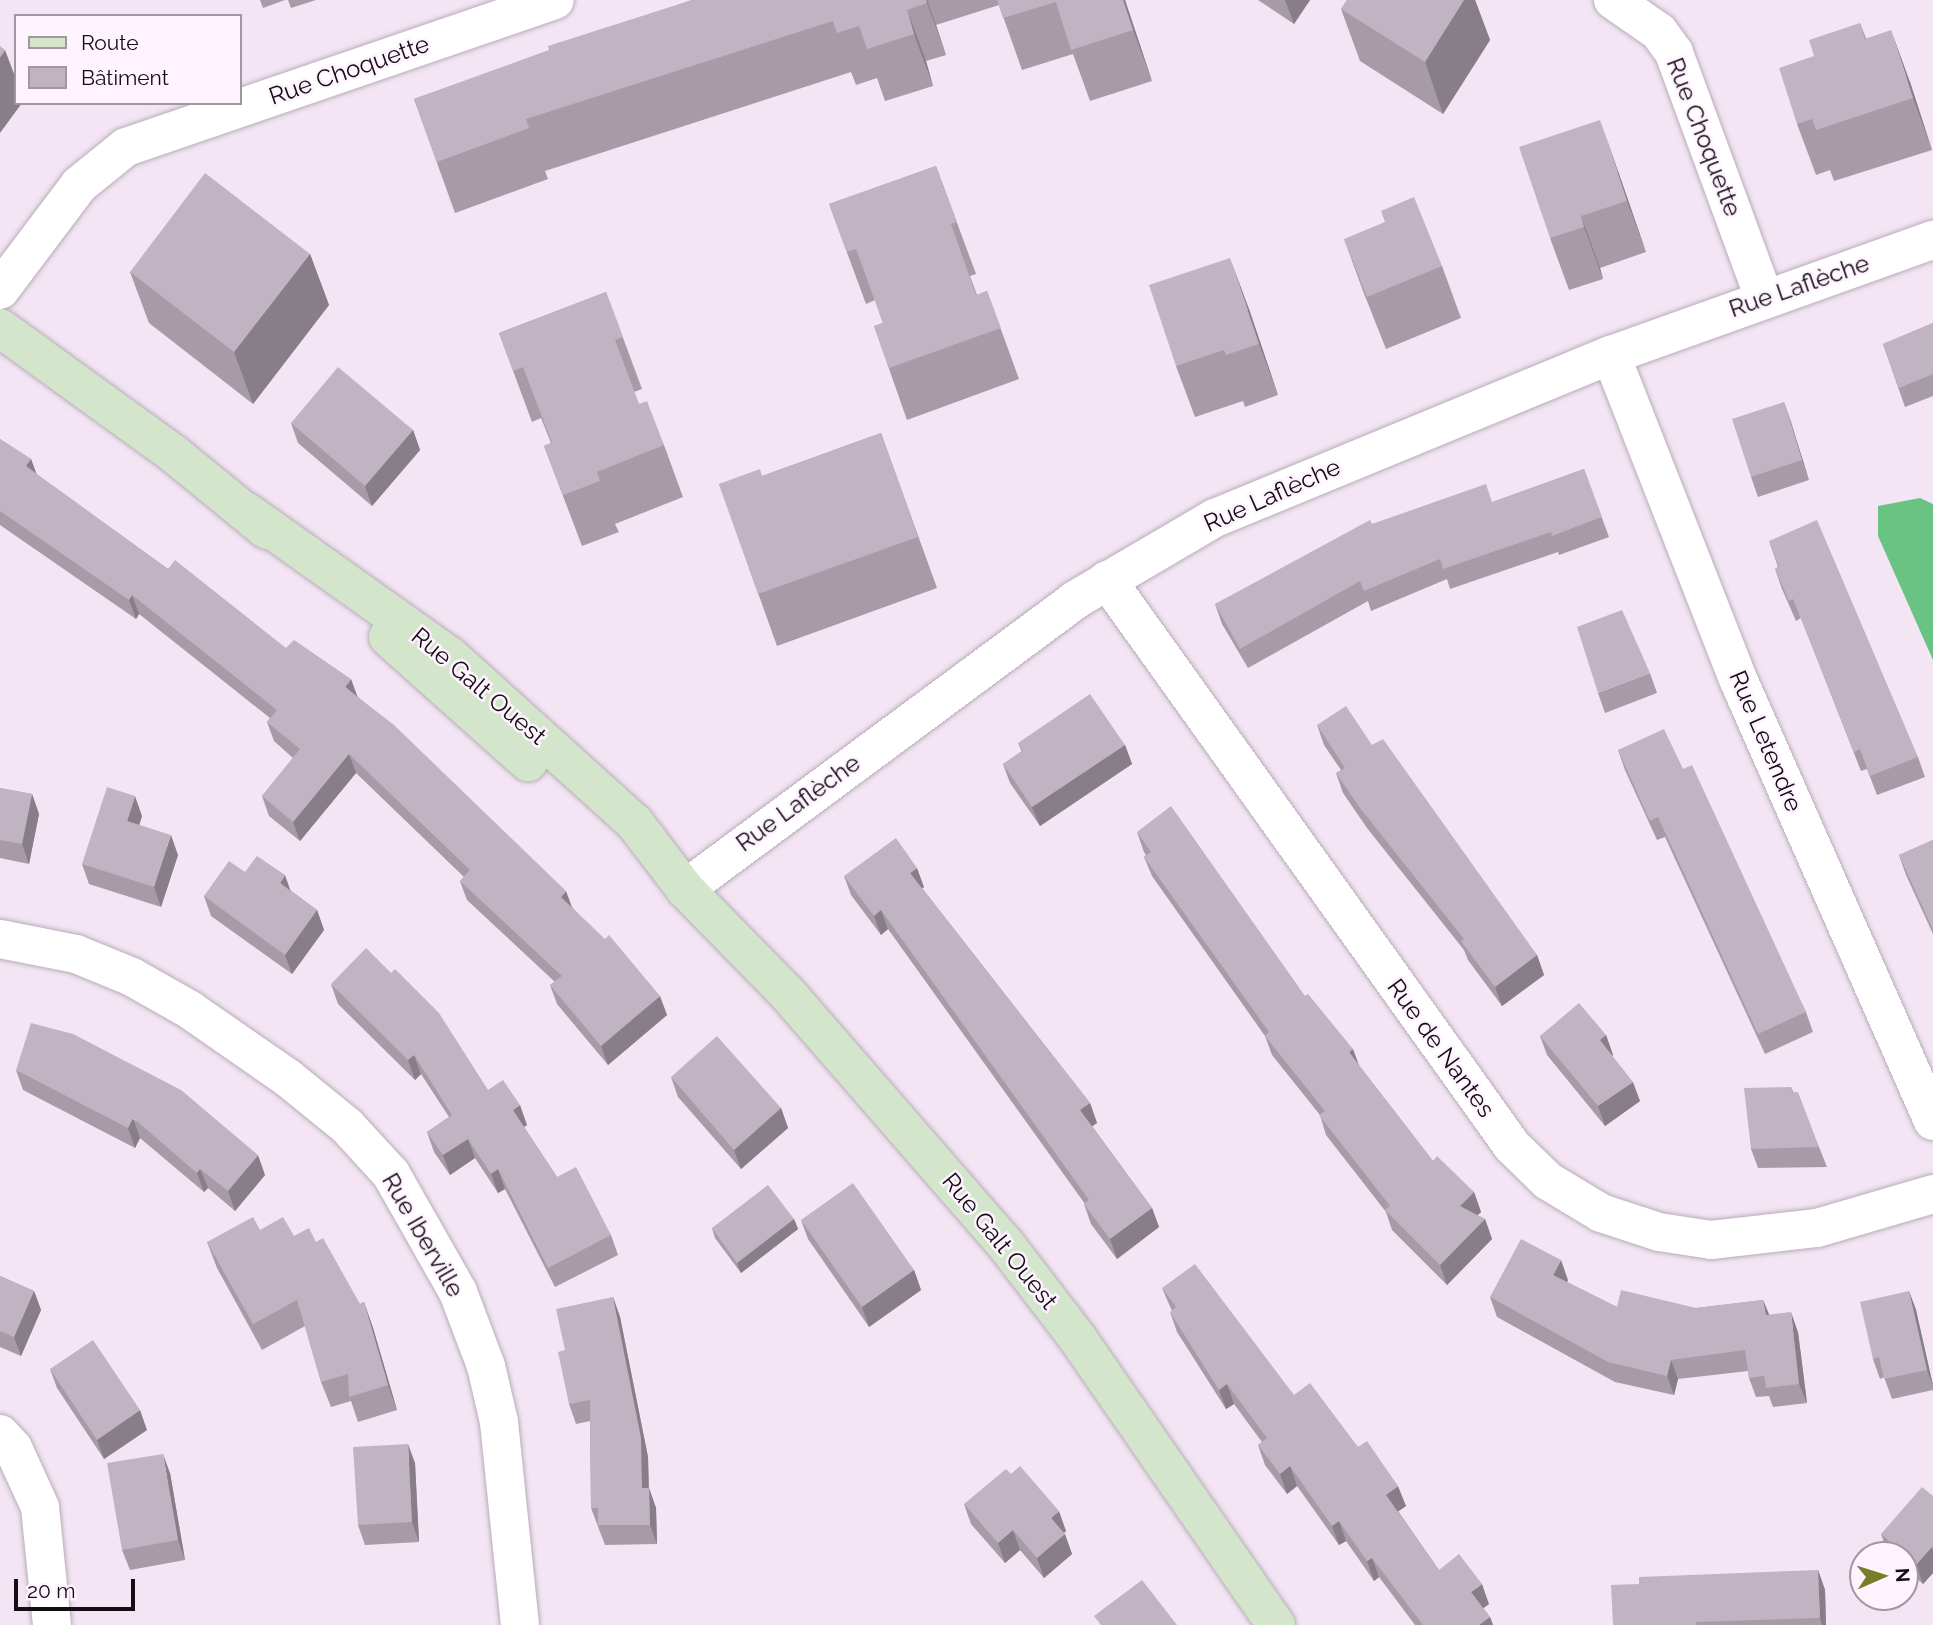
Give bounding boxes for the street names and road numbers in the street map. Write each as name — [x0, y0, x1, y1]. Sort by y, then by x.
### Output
street label: Rue Choquette — [265, 29, 433, 111]
street label: Rue Choquette — [1661, 54, 1747, 220]
street label: Rue Laflèche — [1725, 249, 1873, 323]
street label: Rue Laflèche — [1199, 452, 1345, 538]
street label: Rue Galt Ouest — [406, 621, 552, 751]
street label: Rue Letendre — [1723, 666, 1809, 816]
street label: Rue Laflèche — [730, 748, 866, 858]
street label: Rue de Nantes — [1381, 973, 1501, 1123]
street label: Rue Galt Ouest — [936, 1167, 1064, 1315]
street label: Rue Iberville — [376, 1168, 470, 1302]

